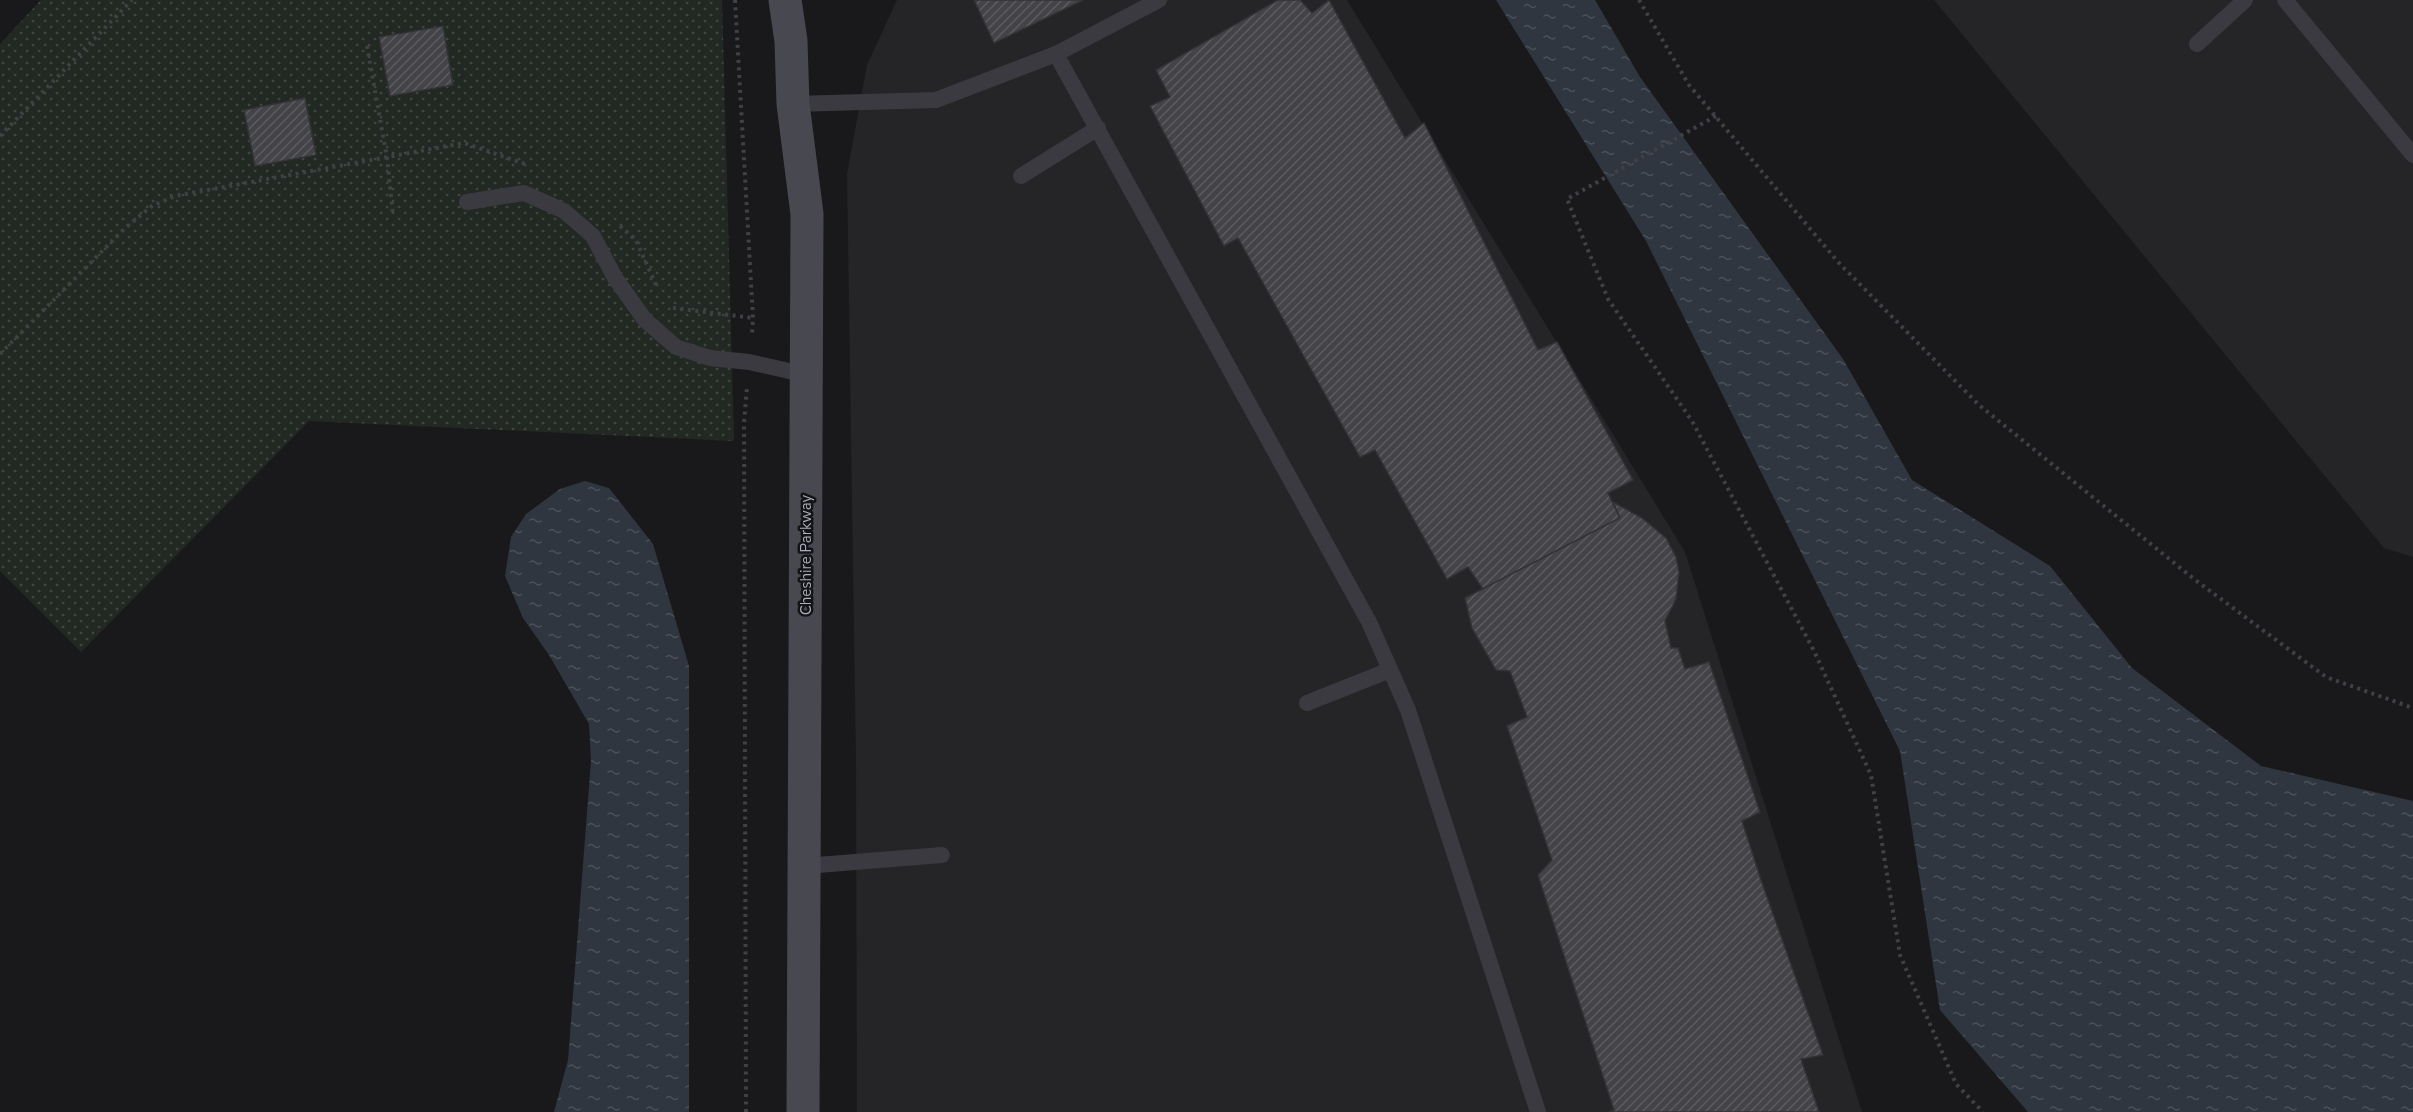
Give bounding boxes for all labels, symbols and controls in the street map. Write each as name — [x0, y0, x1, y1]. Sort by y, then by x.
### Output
street label: Cheshire Parkway — [796, 494, 816, 615]

